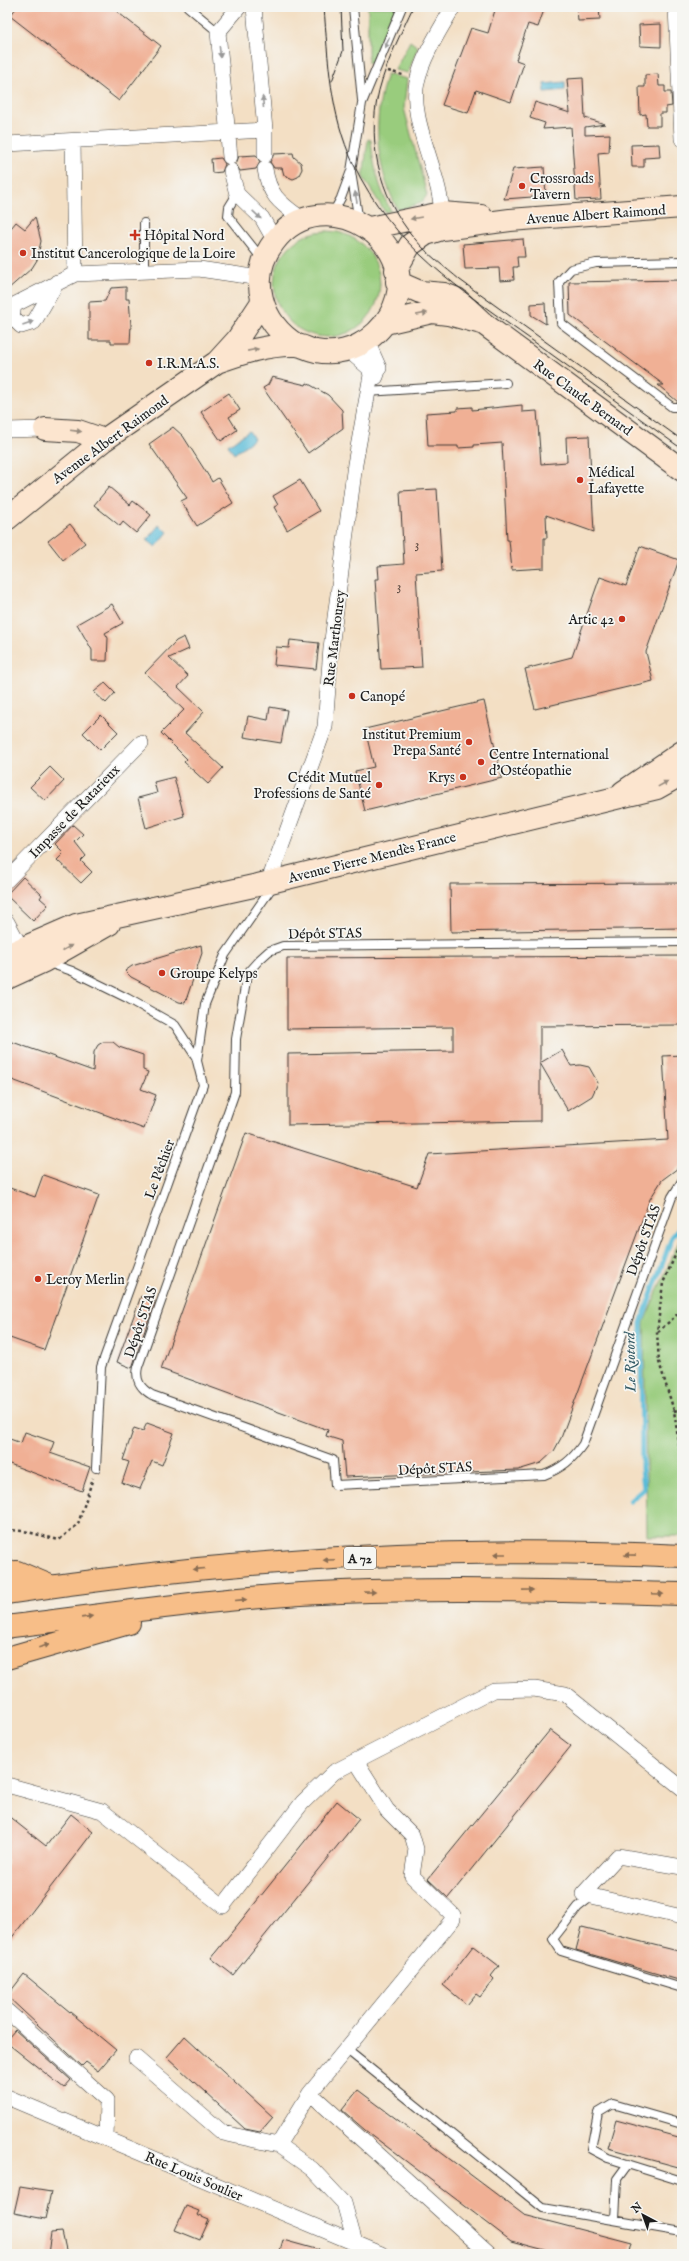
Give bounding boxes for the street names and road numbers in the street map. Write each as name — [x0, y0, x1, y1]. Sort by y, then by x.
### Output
street label: Avenue Albert Raimond — [525, 201, 667, 229]
street label: Rue Claude Bernard — [529, 356, 636, 440]
street label: Avenue Albert Raimond — [48, 391, 173, 489]
street label: Rue Marthourey — [320, 589, 350, 687]
street label: Impasse de Ratarieux — [25, 761, 124, 862]
street label: Avenue Pierre Mendès France — [285, 828, 459, 888]
street label: Dépôt STAS — [288, 924, 362, 944]
street label: Le Pêchier — [141, 1137, 179, 1202]
street label: Dépôt STAS — [623, 1202, 665, 1278]
street label: Dépôt STAS — [120, 1284, 162, 1360]
street label: Dépôt STAS — [397, 1458, 473, 1480]
road number: A 72 — [344, 1547, 376, 1569]
street label: Rue Louis Soulier — [142, 2148, 245, 2206]

